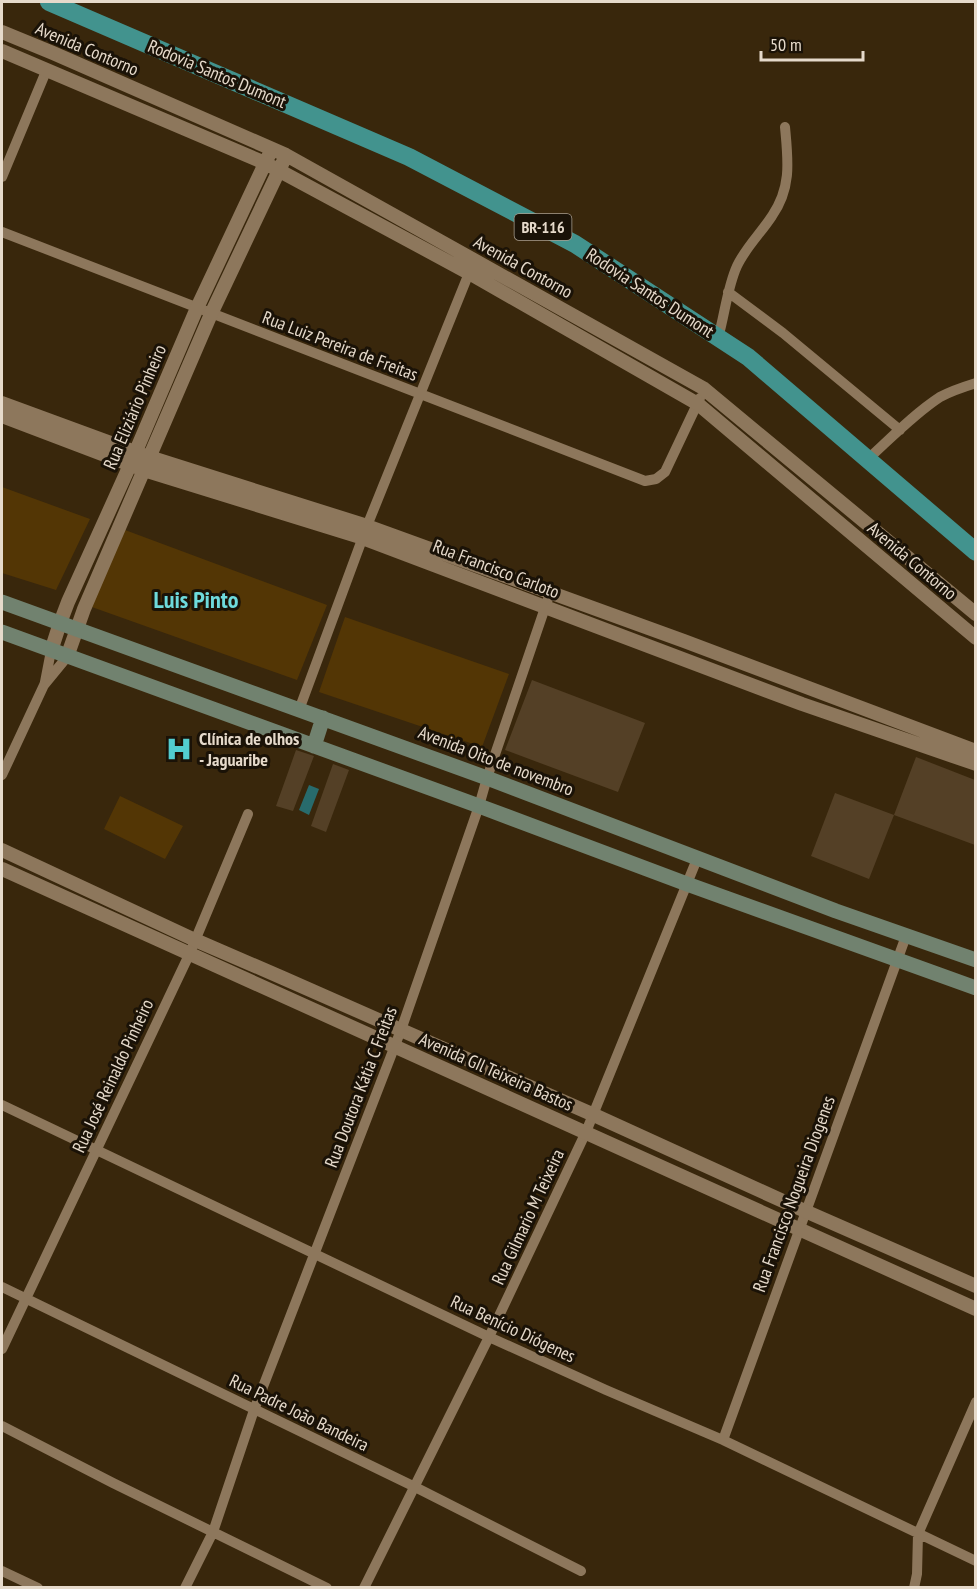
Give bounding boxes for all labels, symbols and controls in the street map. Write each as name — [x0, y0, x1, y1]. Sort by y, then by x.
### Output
street label: Avenida Contorno — [32, 17, 142, 81]
scale bar — [761, 24, 863, 62]
text: 50 m — [770, 33, 802, 56]
street label: Rodovia Santos Dumont — [145, 34, 290, 113]
road number: BR-116 — [514, 214, 572, 240]
street label: Avenida Contorno — [470, 230, 577, 303]
street label: Rodovia Santos Dumont — [582, 243, 719, 343]
street label: Rua Luiz Pereira de Freitas — [259, 305, 421, 386]
street label: Rua Eliziário Pinheiro — [98, 341, 171, 473]
street label: Avenida Contorno — [863, 517, 962, 605]
street label: Rua Francisco Carloto — [430, 534, 563, 603]
district label: Luis Pinto — [154, 584, 239, 615]
street label: Avenida Oito de novembro — [415, 720, 577, 801]
place label: Clínica de olhos - Jaguaribe — [199, 727, 299, 771]
hospital icon: Clínica de olhos - Jaguaribe — [164, 734, 194, 764]
street label: Rua José Reinaldo Pinheiro — [67, 995, 158, 1156]
street label: Rua Doutora Kátia C Freitas — [319, 1003, 402, 1170]
street label: Avenida GIl Teixeira Bastos — [416, 1027, 577, 1116]
street label: Rua Francisco Nogueira Diogenes — [747, 1093, 840, 1295]
street label: Rua Gilmario M Teixeira — [486, 1145, 569, 1288]
street label: Rua Benício Diógenes — [447, 1290, 579, 1367]
street label: Rua Padre João Bandeira — [226, 1369, 373, 1456]

